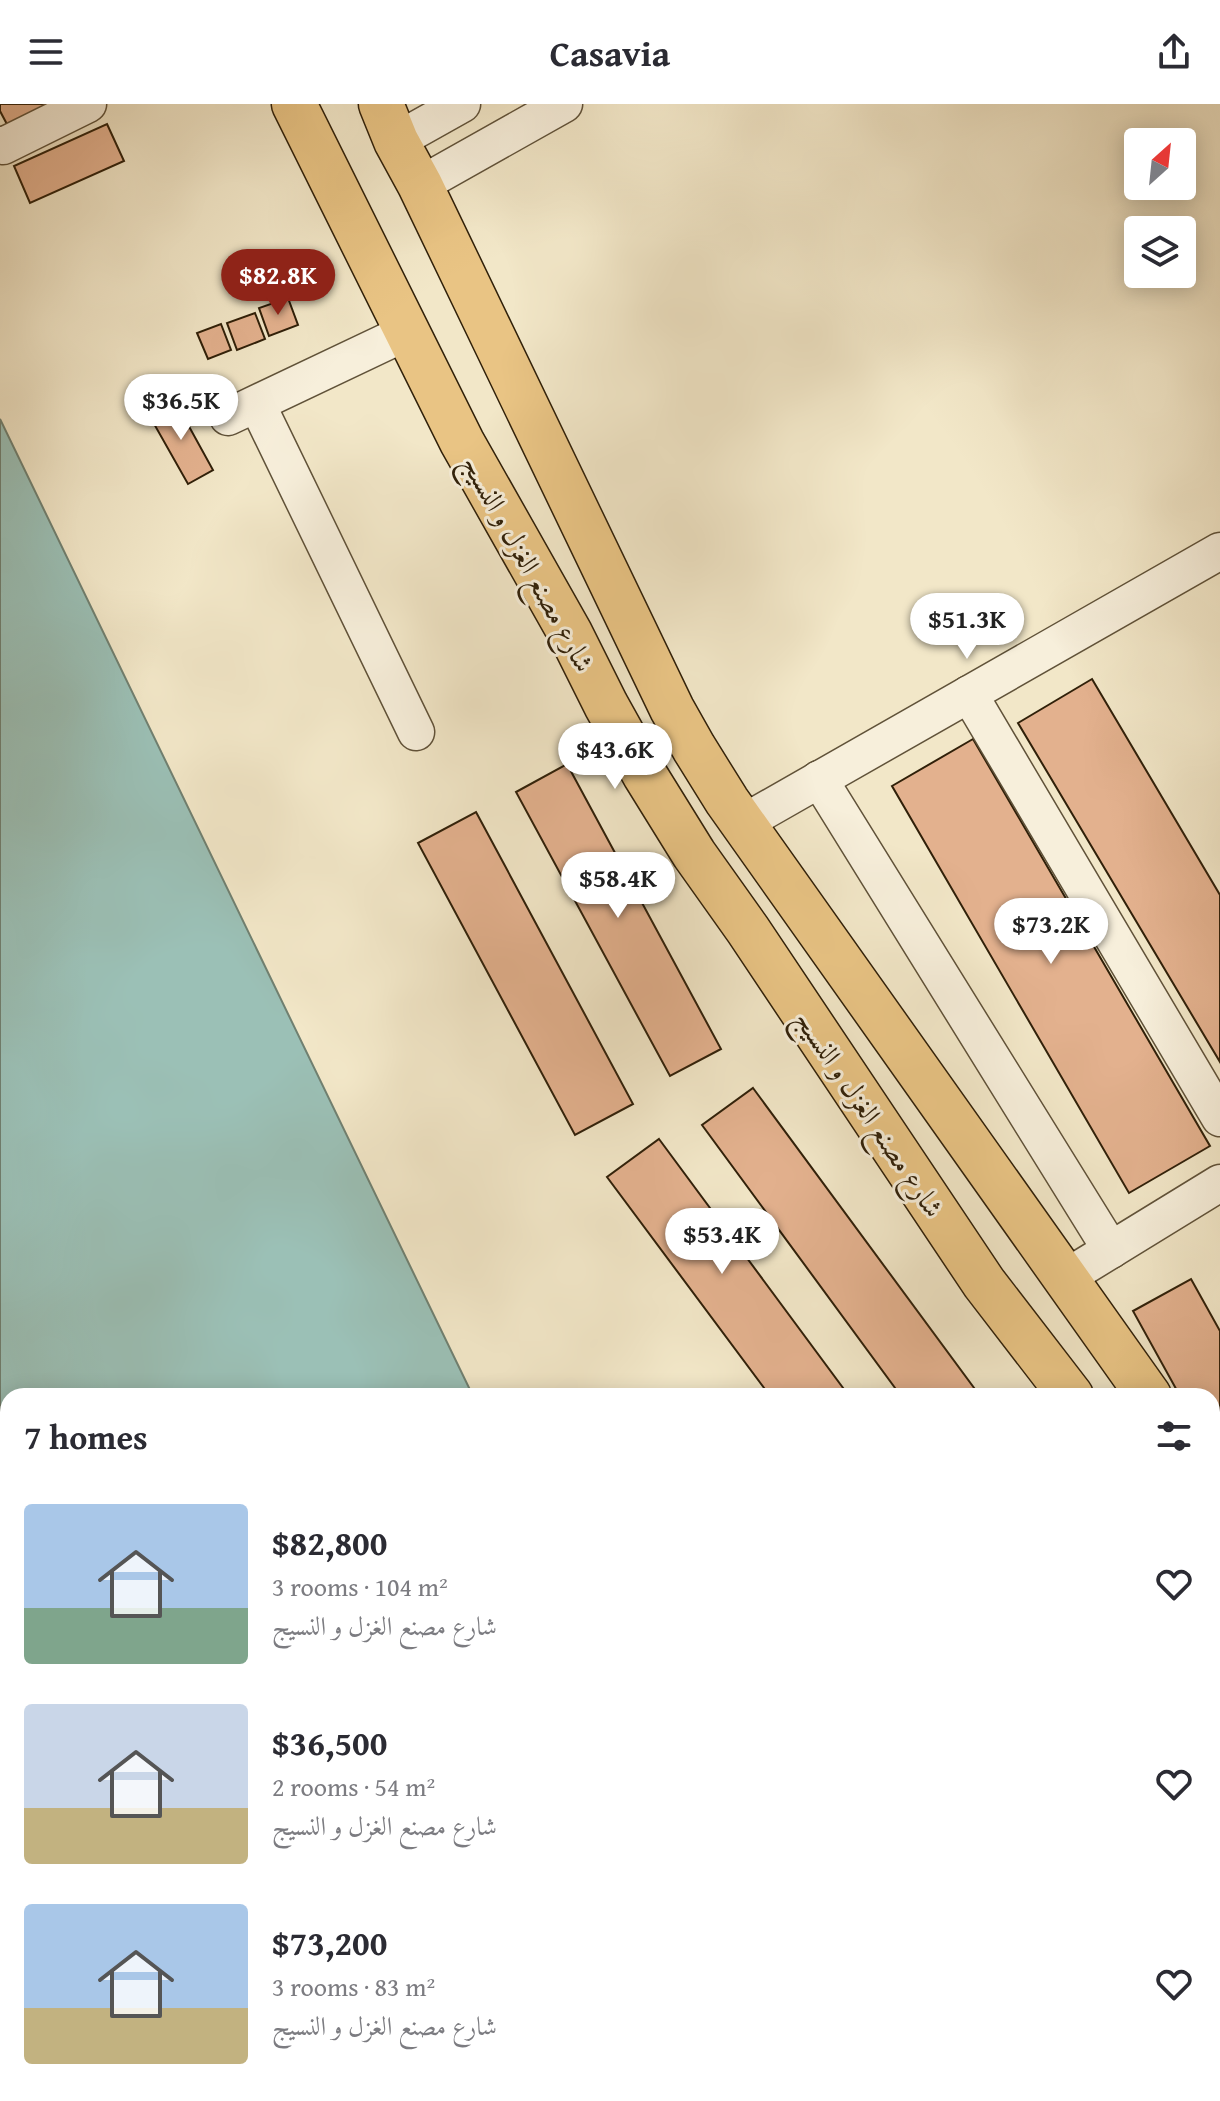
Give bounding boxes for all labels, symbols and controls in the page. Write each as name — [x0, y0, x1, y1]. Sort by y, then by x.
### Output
text: Casavia — [550, 26, 670, 79]
icon: menu — [24, 30, 68, 74]
icon: share — [1152, 30, 1196, 74]
north arrow — [1124, 128, 1196, 200]
map controls — [1124, 128, 1196, 288]
button: layers — [1124, 216, 1196, 288]
pin: $82.8K — [213, 249, 343, 317]
text: $82.8K — [239, 255, 317, 294]
pin: $36.5K — [116, 374, 246, 442]
text: $36.5K — [142, 380, 220, 419]
street label: شارع مصنع الغزل و النسيج — [447, 447, 606, 682]
pin: $51.3K — [902, 593, 1032, 661]
text: $51.3K — [928, 599, 1006, 638]
pin: $43.6K — [550, 723, 680, 791]
text: $43.6K — [576, 729, 654, 768]
pin: $58.4K — [553, 852, 683, 920]
text: $58.4K — [579, 858, 657, 897]
pin: $73.2K — [986, 898, 1116, 966]
text: $73.2K — [1012, 904, 1090, 943]
street label: شارع مصنع الغزل و النسيج — [780, 1001, 955, 1228]
pin: $53.4K — [657, 1208, 787, 1276]
text: $53.4K — [683, 1214, 761, 1253]
text: 7 homes — [24, 1412, 148, 1461]
icon: filters — [1152, 1414, 1196, 1458]
text: $82,800 — [272, 1518, 387, 1567]
icon: home — [88, 1536, 184, 1632]
icon: heart — [1152, 1562, 1196, 1606]
text: 3 rooms · 104 m² — [272, 1567, 448, 1606]
text: شارع مصنع الغزل و النسيج — [272, 1606, 497, 1645]
text: $36,500 — [272, 1718, 387, 1767]
icon: home — [88, 1736, 184, 1832]
icon: heart — [1152, 1762, 1196, 1806]
text: 2 rooms · 54 m² — [272, 1767, 435, 1806]
text: شارع مصنع الغزل و النسيج — [272, 1806, 497, 1845]
text: $73,200 — [272, 1918, 387, 1967]
icon: home — [88, 1936, 184, 2032]
icon: heart — [1152, 1962, 1196, 2006]
text: 3 rooms · 83 m² — [272, 1967, 435, 2006]
text: شارع مصنع الغزل و النسيج — [272, 2006, 497, 2045]

